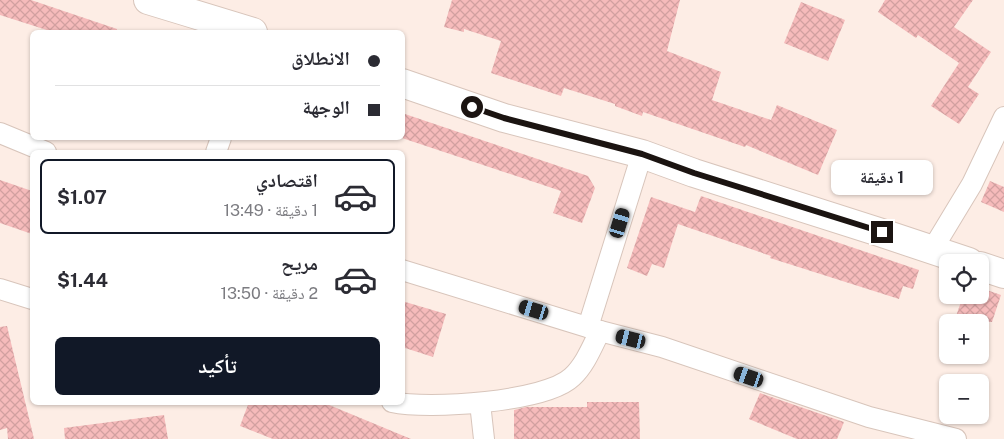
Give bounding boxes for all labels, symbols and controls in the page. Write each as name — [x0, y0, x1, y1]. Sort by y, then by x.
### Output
text: الانطلاق — [291, 47, 350, 69]
text: الوجهة — [302, 96, 350, 118]
route start — [461, 96, 483, 118]
callout: 1 دقيقة — [831, 160, 933, 194]
text: 1 دقيقة — [860, 168, 904, 187]
text: اقتصادي — [256, 169, 318, 191]
icon: car — [333, 174, 378, 219]
text: $1.07 — [57, 186, 107, 208]
text: 1 دقيقة · 13:49 — [224, 201, 318, 220]
car — [608, 206, 631, 240]
route end — [871, 221, 893, 243]
text: مريح — [281, 252, 318, 274]
map controls — [939, 254, 989, 424]
button: locate — [939, 254, 989, 304]
icon: car — [333, 257, 378, 302]
text: $1.44 — [57, 269, 108, 291]
text: 2 دقيقة · 13:50 — [220, 284, 318, 303]
car — [517, 298, 550, 322]
button: + — [939, 314, 989, 364]
car — [614, 328, 647, 350]
button: تأكيد — [55, 337, 380, 395]
car — [732, 365, 765, 389]
button: − — [939, 374, 989, 424]

